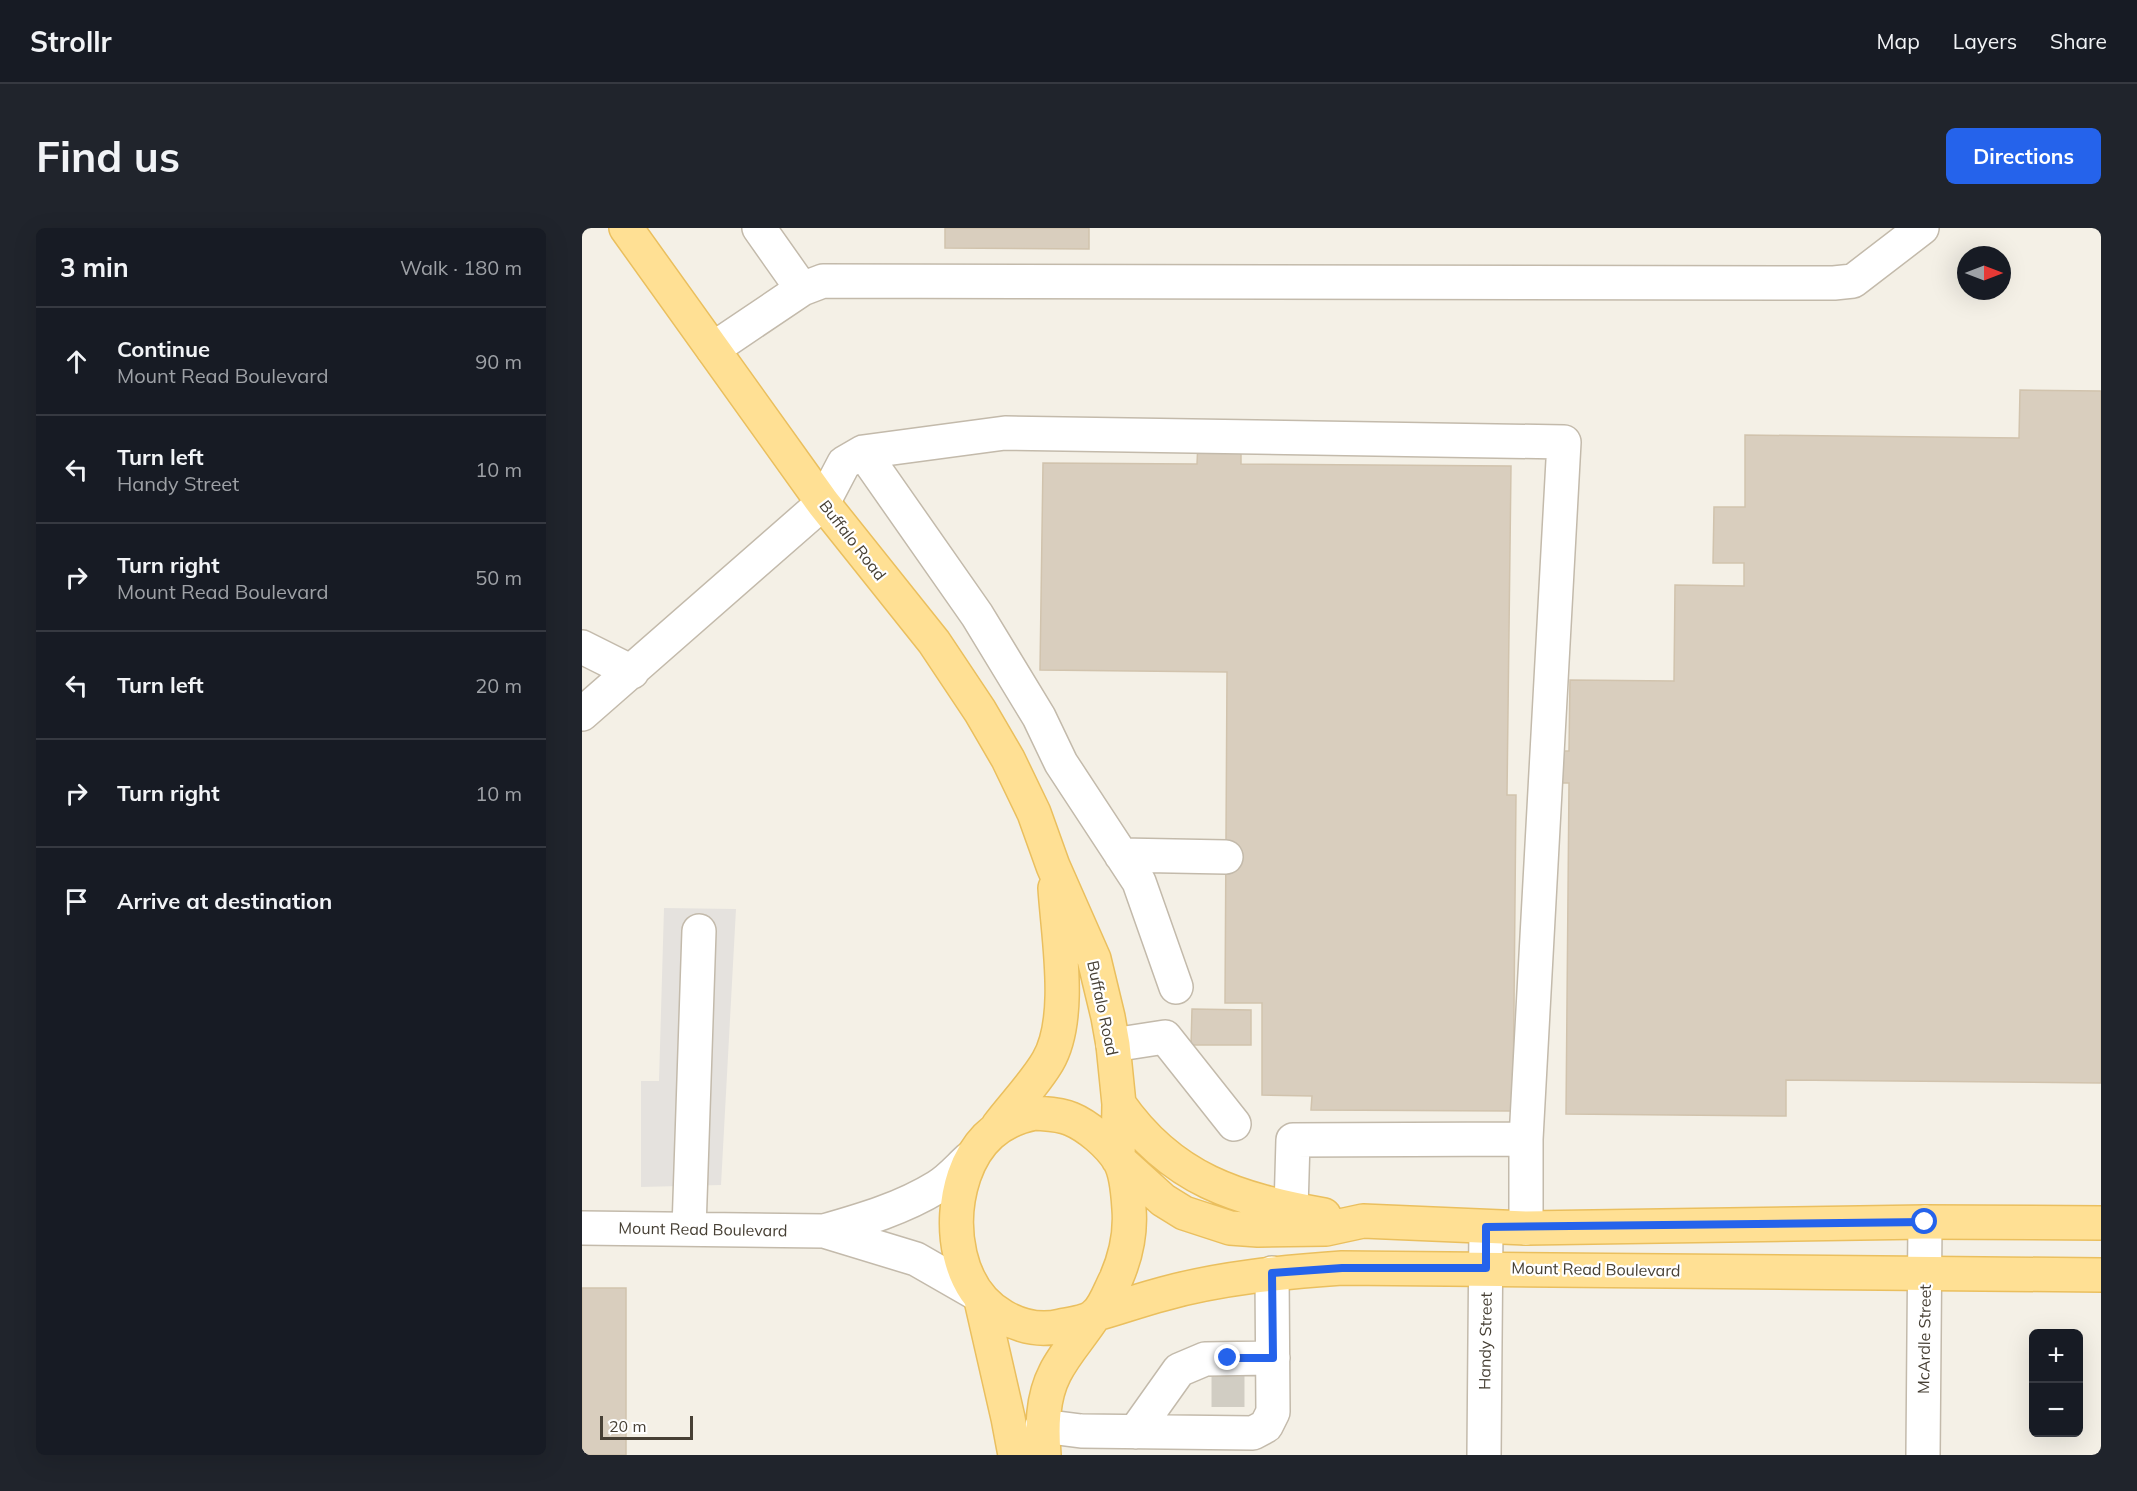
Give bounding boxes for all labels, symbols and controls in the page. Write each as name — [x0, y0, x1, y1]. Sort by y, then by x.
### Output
text: Strollr — [30, 24, 112, 59]
text: Map — [1877, 28, 1920, 54]
text: Layers — [1953, 28, 2017, 54]
text: Share — [2050, 28, 2107, 54]
button: Directions — [1946, 128, 2101, 184]
text: Find us — [36, 130, 180, 183]
north arrow — [1957, 246, 2011, 300]
text: 3 min — [60, 251, 129, 284]
text: Walk · 180 m — [400, 255, 522, 280]
text: Continue — [117, 335, 210, 363]
icon: ahead — [60, 345, 93, 378]
text: 90 m — [475, 349, 522, 374]
text: Mount Read Boulevard — [117, 363, 328, 388]
text: Turn left — [117, 443, 204, 471]
icon: left — [60, 453, 93, 486]
text: 10 m — [475, 457, 522, 482]
text: Handy Street — [117, 471, 239, 496]
street label: Buffalo Road — [815, 496, 891, 584]
text: Turn right — [117, 551, 220, 579]
icon: right — [60, 561, 93, 594]
text: 50 m — [475, 565, 522, 590]
text: Mount Read Boulevard — [117, 579, 328, 604]
icon: left — [60, 669, 93, 702]
text: Turn left — [117, 671, 204, 699]
text: 20 m — [475, 673, 522, 698]
icon: right — [60, 777, 93, 810]
text: Turn right — [117, 779, 220, 807]
text: 10 m — [475, 781, 522, 806]
icon: arrive — [60, 885, 93, 918]
text: Arrive at destination — [117, 887, 332, 915]
street label: Buffalo Road — [1083, 959, 1123, 1057]
route start — [1911, 1208, 1937, 1234]
street label: Mount Read Boulevard — [618, 1218, 788, 1240]
street label: Mount Read Boulevard — [1511, 1258, 1681, 1280]
street label: McArdle Street — [1913, 1284, 1935, 1394]
street label: Handy Street — [1474, 1292, 1496, 1390]
map controls — [2029, 1329, 2083, 1437]
button: + — [2029, 1329, 2083, 1383]
route end — [1214, 1344, 1240, 1370]
button: − — [2029, 1383, 2083, 1437]
scale bar — [600, 1413, 693, 1440]
text: 20 m — [609, 1416, 646, 1436]

